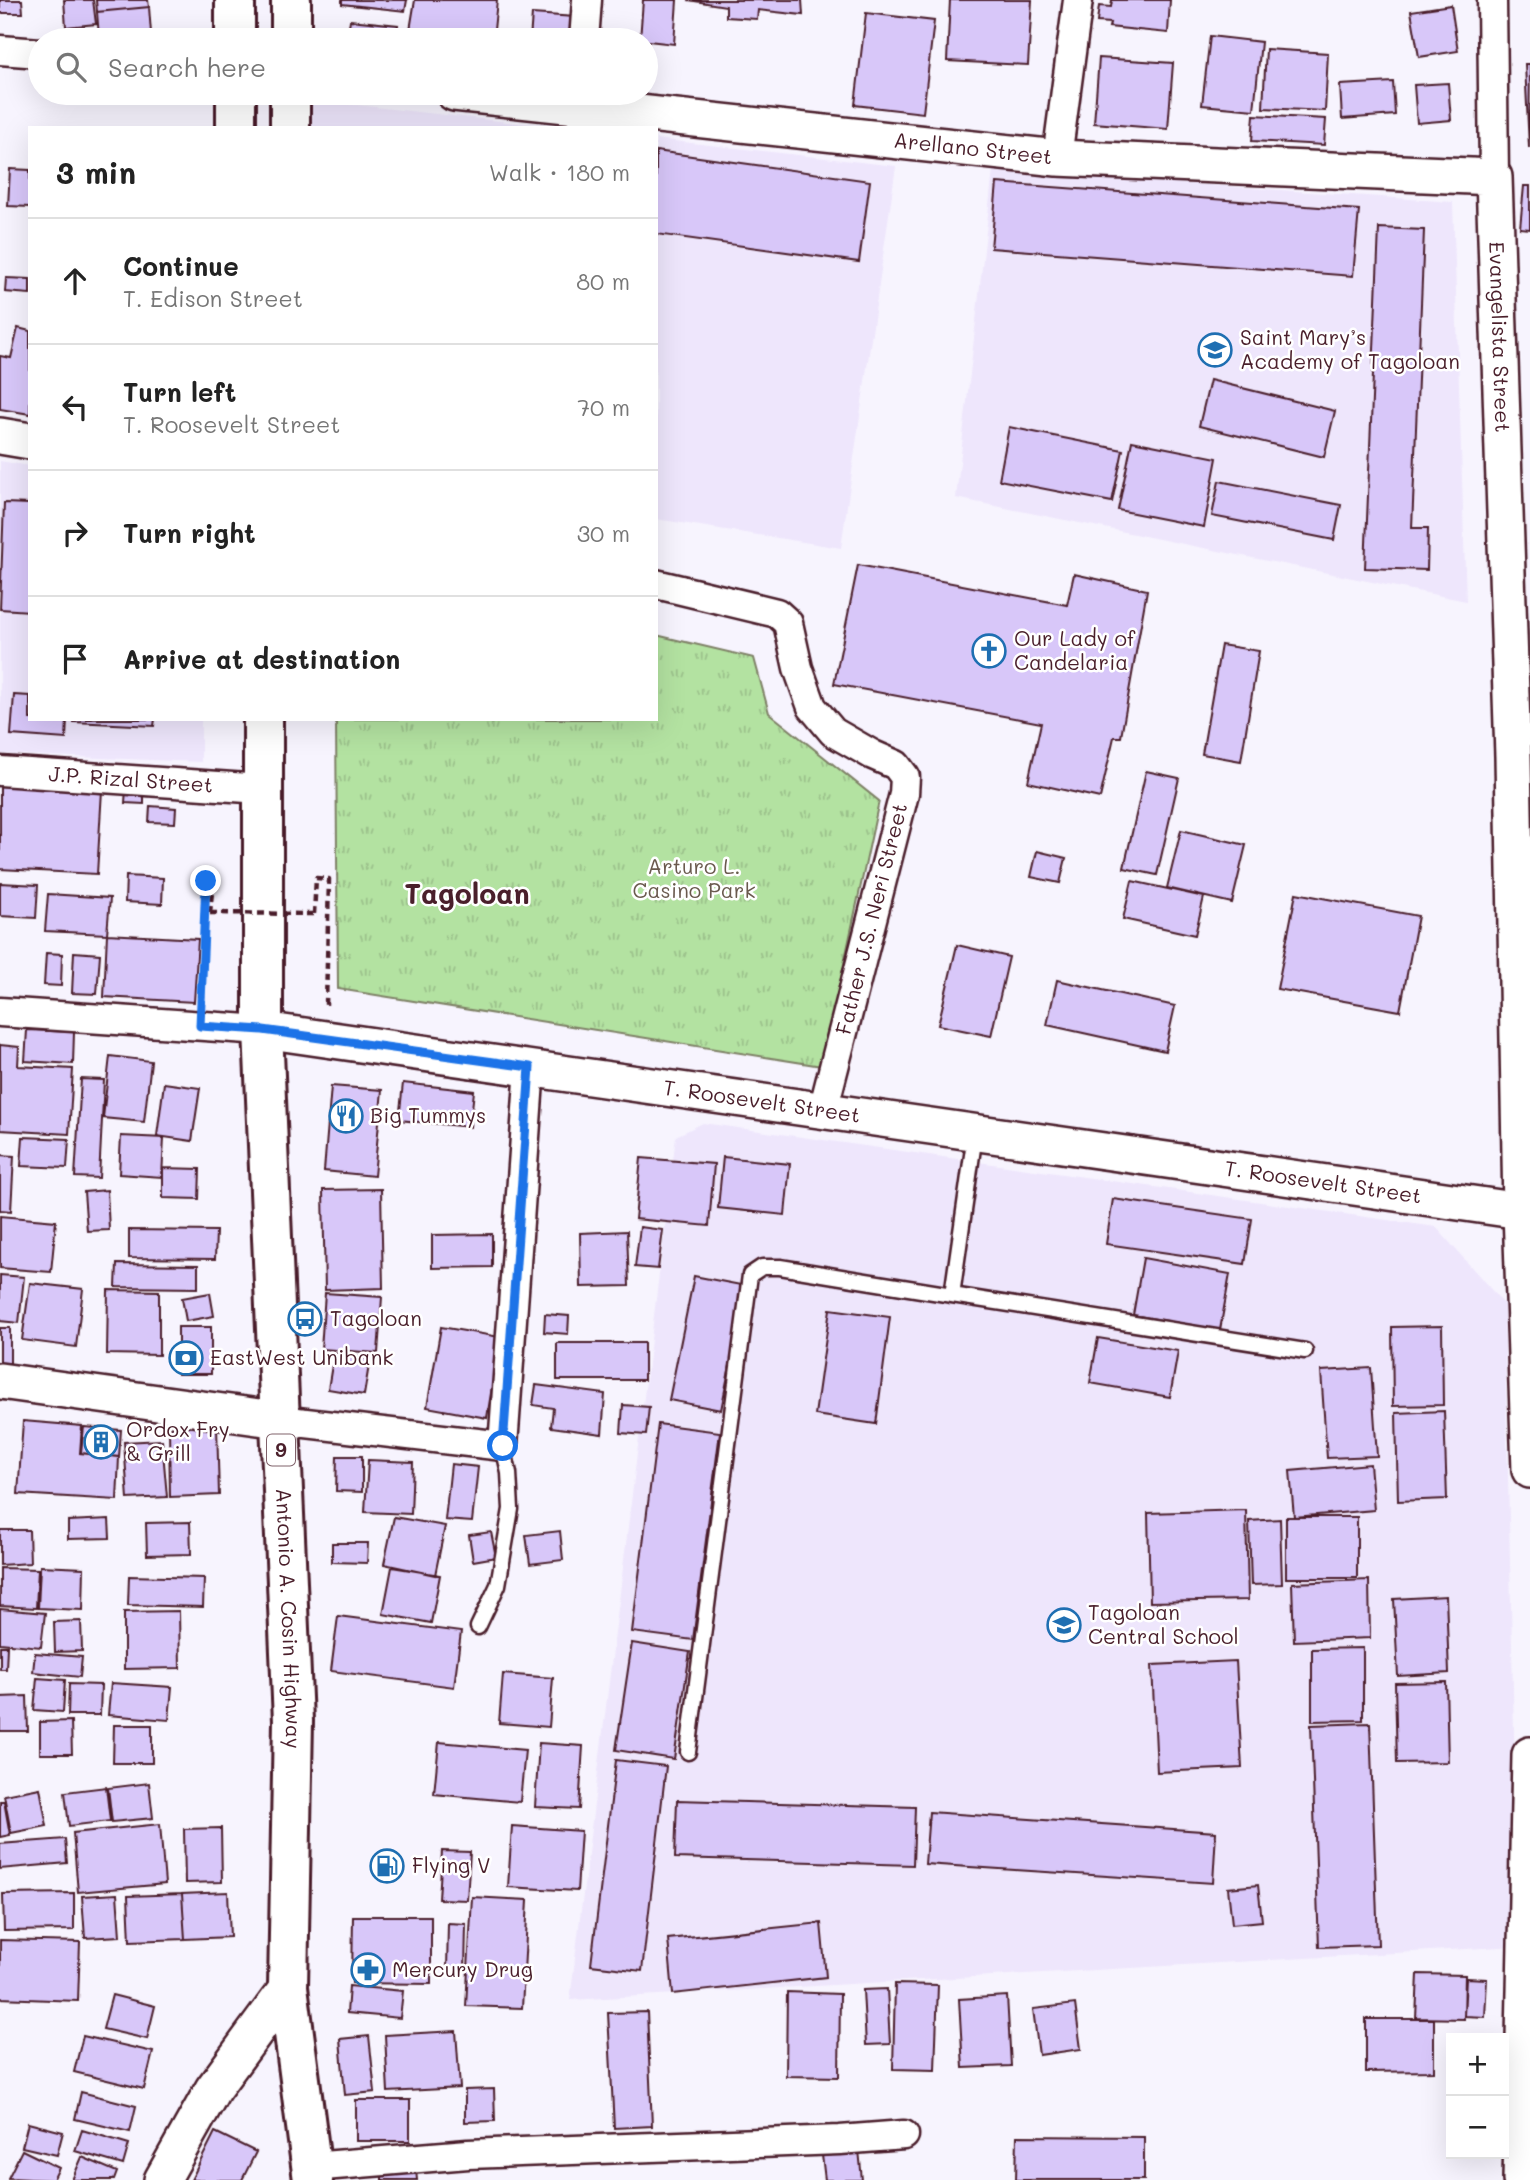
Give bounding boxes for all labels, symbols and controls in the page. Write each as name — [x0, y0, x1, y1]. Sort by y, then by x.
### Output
search box — [28, 28, 658, 105]
icon: search — [52, 48, 90, 86]
text: Search here — [108, 50, 266, 84]
street label: Arellano Street — [892, 125, 1054, 169]
text: 3 min — [56, 152, 136, 192]
text: Walk · 180 m — [489, 157, 630, 187]
street label: Evangelista Street — [1484, 241, 1517, 433]
text: Continue — [123, 249, 239, 283]
icon: ahead — [56, 262, 94, 300]
text: 80 m — [576, 266, 630, 296]
text: T. Edison Street — [123, 283, 303, 313]
place label: Saint Mary’s Academy of Tagoloan — [1240, 323, 1460, 374]
school or university icon: Saint Mary’s Academy of Tagoloan — [1196, 331, 1234, 369]
text: Turn left — [123, 375, 236, 409]
icon: left — [56, 388, 94, 426]
text: 70 m — [577, 392, 630, 422]
text: T. Roosevelt Street — [123, 409, 340, 439]
icon: right — [56, 514, 94, 552]
text: Turn right — [123, 516, 256, 550]
text: 30 m — [577, 518, 630, 548]
place label: Our Lady of Candelaria — [1014, 624, 1136, 675]
church icon: Our Lady of Candelaria — [970, 632, 1008, 670]
icon: arrive — [56, 640, 94, 678]
text: Arrive at destination — [123, 642, 400, 676]
street label: J.P. Rizal Street — [48, 759, 214, 798]
street label: Father J.S. Neri Street — [829, 800, 912, 1037]
park label: Arturo L. Casino Park — [632, 852, 756, 903]
route end — [190, 865, 221, 896]
district label: Tagoloan — [404, 875, 530, 911]
street label: T. Roosevelt Street — [662, 1073, 862, 1128]
restaurant icon: Big Tummys — [327, 1097, 365, 1135]
place label: Big Tummys — [370, 1101, 486, 1128]
street label: T. Roosevelt Street — [1223, 1154, 1423, 1209]
bus stop icon: Tagoloan — [286, 1300, 324, 1338]
place label: Tagoloan — [330, 1304, 422, 1331]
bank icon: EastWest Unibank — [167, 1339, 205, 1377]
place label: EastWest Unibank — [210, 1343, 393, 1370]
place label: Ordox Fry & Grill — [126, 1415, 230, 1466]
building icon: Ordox Fry & Grill — [82, 1423, 120, 1461]
route start — [487, 1430, 518, 1461]
road number: 9 — [267, 1434, 295, 1466]
street label: Antonio A. Cosin Highway — [271, 1487, 308, 1749]
place label: Tagoloan Central School — [1088, 1598, 1239, 1649]
school or university icon: Tagoloan Central School — [1045, 1606, 1083, 1644]
fuel station icon: Flying V — [368, 1847, 406, 1885]
place label: Flying V — [412, 1851, 490, 1878]
pharmacy icon: Mercury Drug — [349, 1951, 387, 1989]
place label: Mercury Drug — [392, 1955, 533, 1982]
map controls — [1446, 2033, 1509, 2159]
button: + — [1446, 2033, 1509, 2096]
button: − — [1446, 2096, 1509, 2159]

